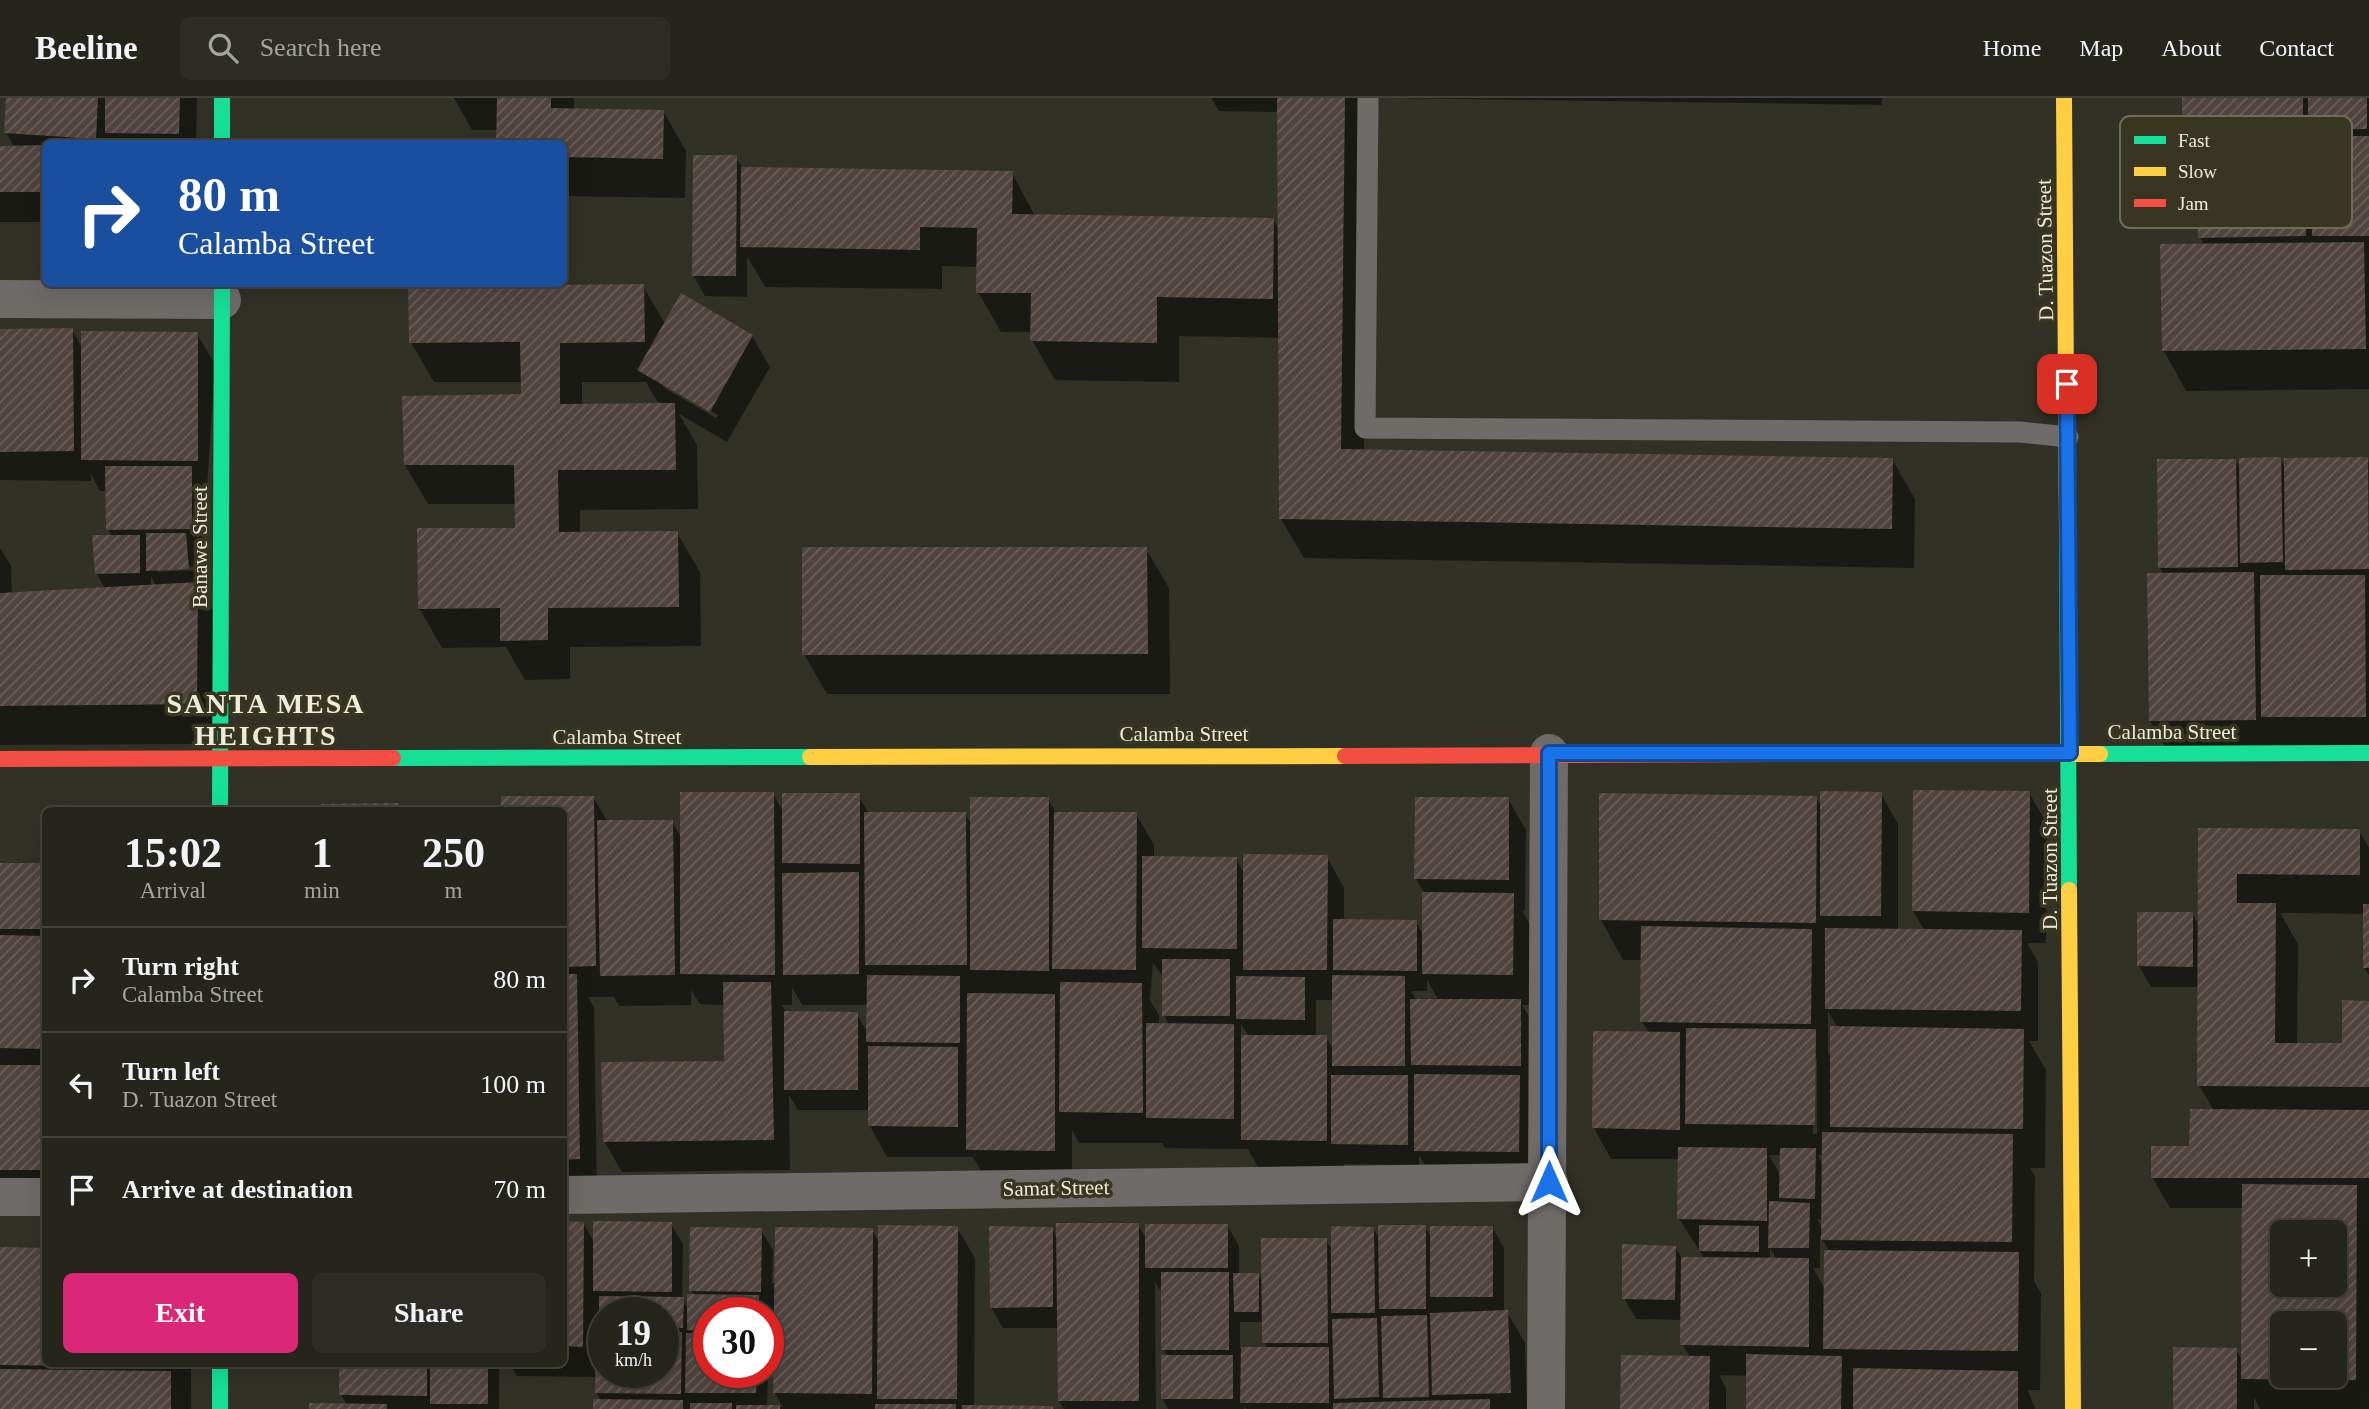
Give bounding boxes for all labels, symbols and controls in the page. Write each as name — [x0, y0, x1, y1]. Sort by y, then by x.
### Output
search box — [180, 17, 670, 80]
icon: search — [204, 29, 242, 67]
text: Beeline — [35, 30, 138, 66]
text: Search here — [260, 33, 382, 62]
text: Home — [1983, 35, 2041, 61]
text: Map — [2079, 35, 2123, 61]
text: About — [2161, 35, 2221, 61]
text: Contact — [2259, 35, 2334, 61]
legend — [2120, 116, 2352, 228]
text: Fast — [2178, 130, 2210, 151]
text: Slow — [2178, 161, 2217, 182]
text: 80 m — [178, 167, 280, 222]
icon: right — [63, 168, 154, 259]
street label: D. Tuazon Street — [2032, 179, 2058, 321]
text: Jam — [2178, 193, 2209, 214]
text: Calamba Street — [178, 225, 374, 261]
pin — [2037, 354, 2097, 414]
icon: arrive — [2048, 365, 2086, 403]
street label: Banawe Street — [188, 486, 212, 608]
district label: SANTA MESA HEIGHTS — [166, 688, 366, 751]
street label: Calamba Street — [2108, 720, 2237, 744]
street label: Calamba Street — [1120, 722, 1249, 746]
street label: Calamba Street — [553, 725, 682, 749]
street label: D. Tuazon Street — [2038, 788, 2062, 930]
text: 15:02 — [124, 830, 222, 876]
text: 1 — [311, 830, 332, 876]
text: 250 — [422, 830, 485, 876]
text: Arrival — [140, 878, 206, 903]
text: min — [304, 878, 340, 903]
text: m — [444, 878, 462, 903]
text: Turn right — [122, 952, 239, 981]
icon: right — [63, 961, 101, 999]
text: 80 m — [493, 965, 546, 994]
text: Calamba Street — [122, 982, 263, 1007]
text: Turn left — [122, 1057, 220, 1086]
icon: left — [63, 1066, 101, 1104]
text: 100 m — [480, 1070, 546, 1099]
text: D. Tuazon Street — [122, 1087, 277, 1112]
position arrow — [1512, 1145, 1586, 1219]
icon: arrive — [63, 1171, 101, 1209]
text: Arrive at destination — [122, 1175, 353, 1204]
text: 70 m — [493, 1175, 546, 1204]
street label: Samat Street — [1002, 1175, 1110, 1201]
map controls — [2270, 1220, 2347, 1388]
button: + — [2270, 1220, 2347, 1297]
button: Exit — [63, 1273, 298, 1353]
button: Share — [312, 1273, 546, 1353]
speed limit sign: 30 — [693, 1297, 784, 1388]
button: − — [2270, 1311, 2347, 1388]
text: 19 — [616, 1314, 651, 1353]
text: km/h — [615, 1350, 652, 1370]

